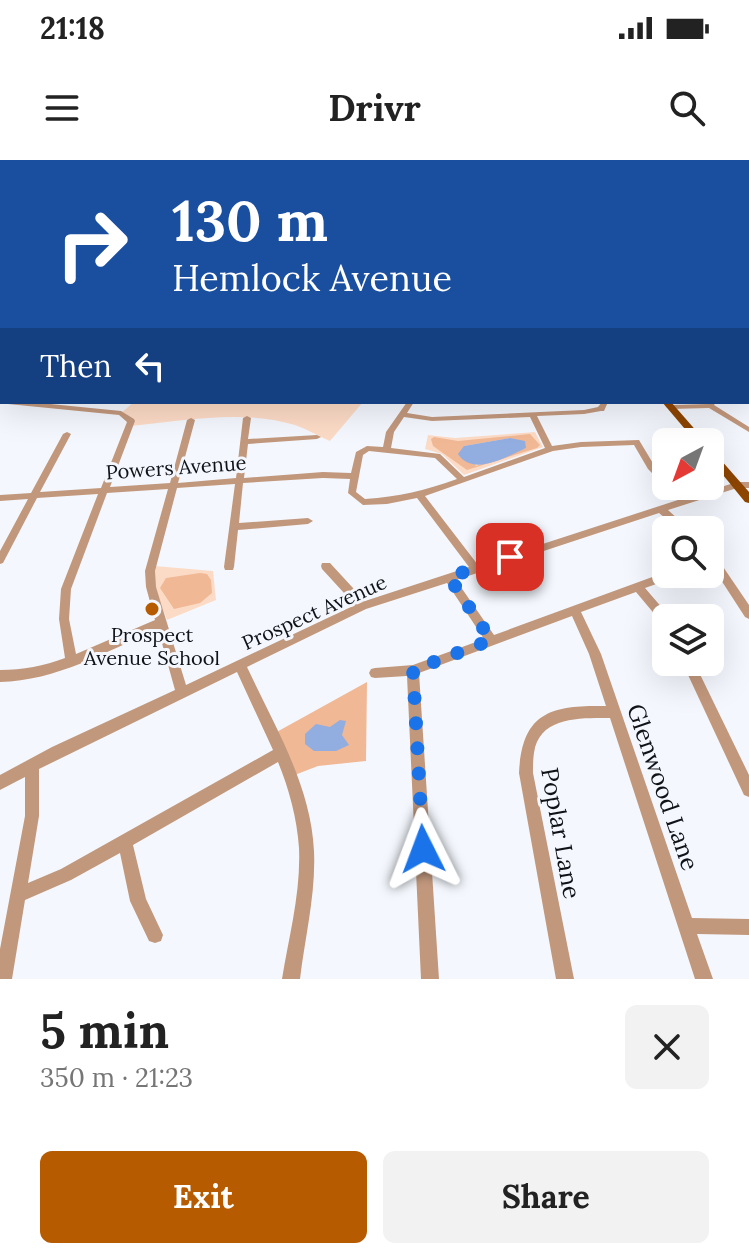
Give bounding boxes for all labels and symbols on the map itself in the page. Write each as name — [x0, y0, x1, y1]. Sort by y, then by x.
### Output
north arrow — [652, 428, 724, 500]
street label: Powers Avenue — [105, 450, 247, 484]
pin — [476, 523, 544, 591]
street label: Prospect Avenue — [238, 569, 390, 655]
marker: Prospect Avenue School — [143, 600, 161, 618]
place label: Prospect Avenue School — [83, 622, 220, 670]
street label: Glenwood Lane — [620, 700, 706, 874]
street label: Poplar Lane — [534, 765, 588, 901]
position arrow — [381, 807, 465, 891]

